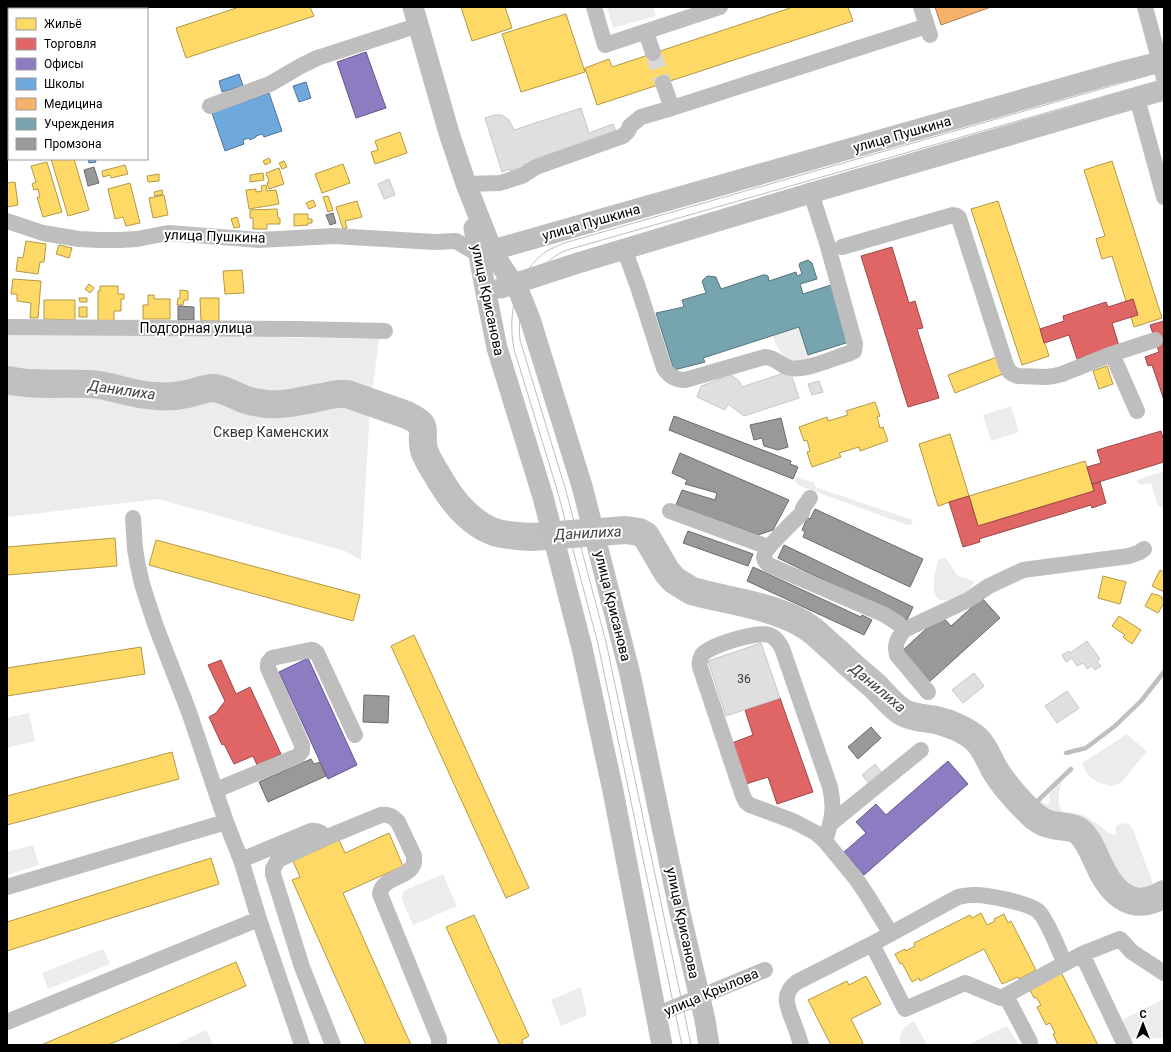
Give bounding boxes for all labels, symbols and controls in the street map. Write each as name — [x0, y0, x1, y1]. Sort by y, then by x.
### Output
legend — [8, 8, 148, 160]
text: Жильё — [44, 17, 82, 31]
text: Торговля — [44, 37, 96, 51]
text: Офисы — [44, 57, 84, 71]
text: Школы — [44, 77, 85, 91]
text: Медицина — [44, 97, 103, 111]
street label: улица Пушкина — [851, 112, 953, 156]
text: Учреждения — [44, 117, 114, 131]
text: Промзона — [44, 137, 101, 151]
street label: улица Пушкина — [540, 200, 642, 244]
street label: улица Пушкина — [164, 226, 266, 246]
street label: улица Крисанова — [468, 243, 508, 357]
street label: Подгорная улица — [140, 320, 252, 336]
water label: Данилиха — [86, 376, 157, 404]
park label: Сквер Каменских — [213, 424, 329, 440]
water label: Данилиха — [553, 522, 622, 544]
street label: улица Крисанова — [592, 549, 634, 663]
water label: Данилиха — [846, 659, 910, 717]
house number: 36 — [737, 672, 751, 686]
street label: улица Крисанова — [663, 866, 703, 980]
street label: улица Крылова — [661, 965, 761, 1019]
north arrow — [1123, 1004, 1163, 1044]
text: С — [1139, 1008, 1147, 1021]

